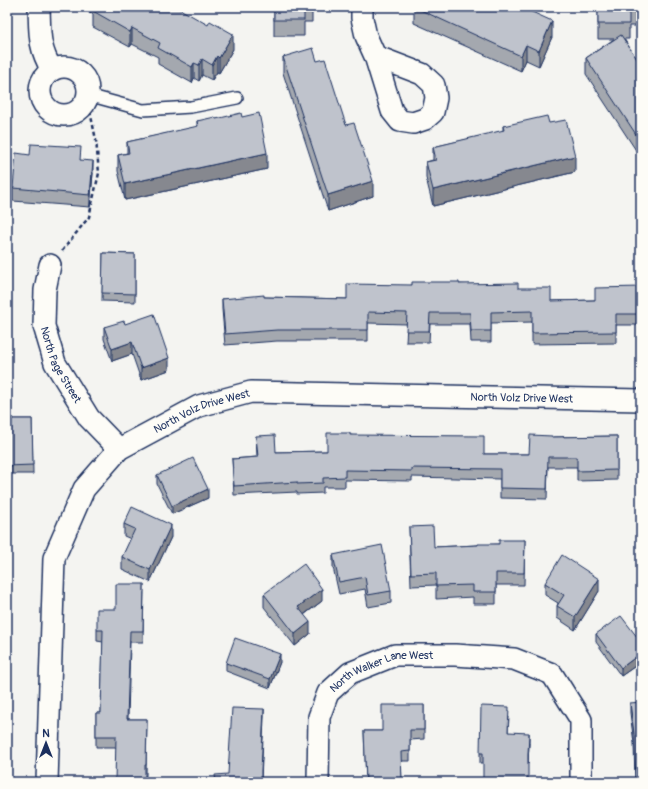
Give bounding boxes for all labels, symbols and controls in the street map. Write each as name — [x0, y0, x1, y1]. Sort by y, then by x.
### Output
street label: North Page Street — [38, 325, 84, 406]
street label: North Volz Drive West — [152, 387, 252, 436]
street label: North Volz Drive West — [470, 391, 574, 406]
street label: North Walker Lane West — [327, 649, 434, 695]
north arrow — [26, 723, 66, 763]
text: N — [42, 727, 50, 740]

